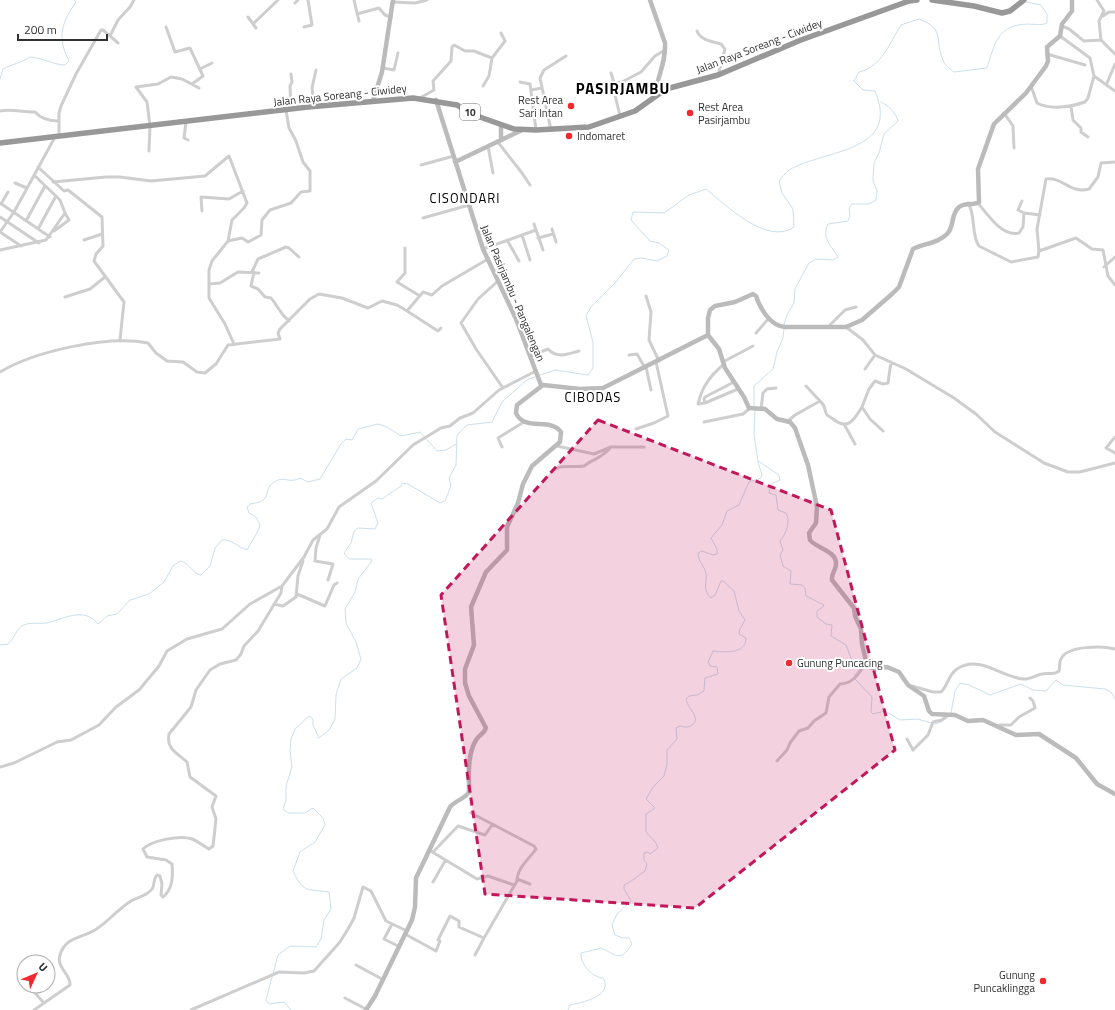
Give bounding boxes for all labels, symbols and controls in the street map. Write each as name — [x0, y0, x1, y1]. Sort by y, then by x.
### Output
street label: Jalan Raya Soreang - Ciwidey — [694, 14, 825, 77]
scale bar — [18, 16, 107, 42]
text: 200 m — [24, 20, 57, 39]
district label: PASIRJAMBU — [576, 77, 670, 100]
street label: Jalan Raya Soreang - Ciwidey — [273, 80, 408, 110]
place label: Rest Area Sari Intan — [518, 92, 563, 121]
place label: Rest Area Pasirjambu — [698, 99, 750, 128]
marker: Rest Area Sari Intan — [566, 101, 576, 111]
road number: 10 — [460, 104, 480, 120]
marker: Rest Area Pasirjambu — [685, 108, 695, 118]
place label: Indomaret — [577, 128, 625, 144]
marker: Indomaret — [564, 131, 574, 141]
district label: CISONDARI — [430, 188, 500, 208]
street label: Jalan Pasirjambu - Pangalengan — [477, 222, 549, 364]
district label: CIBODAS — [565, 387, 621, 407]
place label: Gunung Puncacing — [797, 655, 883, 671]
marker: Gunung Puncacing — [784, 658, 794, 668]
north arrow — [16, 954, 56, 994]
text: U — [35, 959, 51, 975]
place label: Gunung Puncaklingga — [973, 967, 1035, 996]
marker: Gunung Puncaklingga — [1038, 976, 1048, 986]

